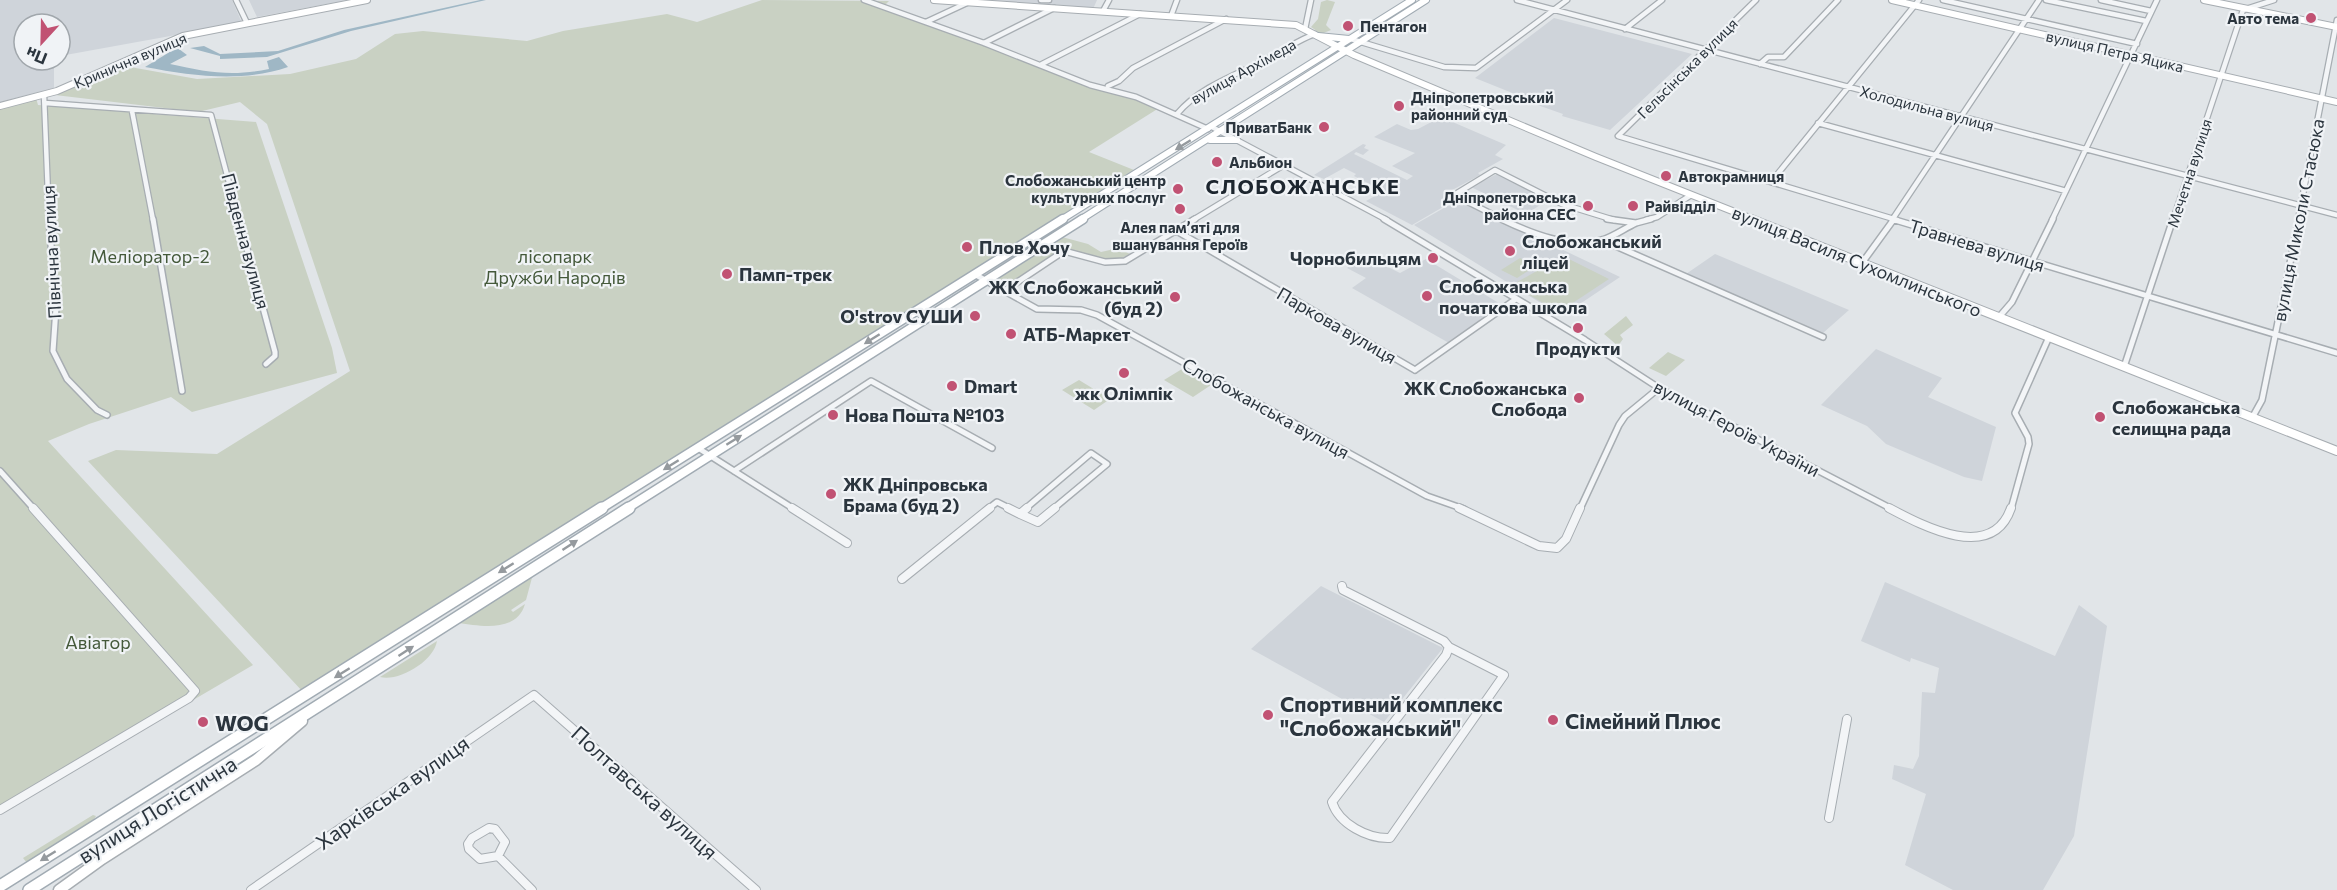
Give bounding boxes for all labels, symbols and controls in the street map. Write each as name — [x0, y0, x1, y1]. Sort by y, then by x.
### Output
place label: Авто тема — [2227, 9, 2299, 27]
marker: Авто тема — [2304, 11, 2318, 25]
north arrow — [12, 12, 72, 72]
street label: Гельсінська вулиця — [1633, 14, 1741, 122]
place label: Пентагон — [1360, 17, 1427, 35]
marker: Пентагон — [1341, 19, 1355, 33]
street label: вулиця Петра Яцика — [2044, 26, 2186, 76]
street label: Кринична вулиця — [71, 28, 189, 92]
street label: вулиця Архімеда — [1187, 35, 1299, 107]
text: Пн — [23, 44, 50, 69]
street label: Холодильна вулиця — [1858, 81, 1996, 135]
place label: Дніпропетровський районний суд — [1411, 88, 1554, 123]
marker: Дніпропетровський районний суд — [1392, 99, 1406, 113]
street label: Мечетна вулиця — [2163, 116, 2215, 230]
street label: вулиця Миколи Стасюка — [2268, 117, 2328, 323]
place label: ПриватБанк — [1225, 118, 1312, 136]
marker: ПриватБанк — [1317, 120, 1331, 134]
one-way arrow — [1175, 140, 1191, 151]
place label: Альбион — [1229, 153, 1292, 171]
marker: Альбион — [1210, 155, 1224, 169]
place label: Автокрамниця — [1678, 167, 1784, 185]
marker: Автокрамниця — [1659, 169, 1673, 183]
street label: Південна вулиця — [217, 171, 275, 311]
place label: Слобожанський центр культурних послуг — [1005, 171, 1166, 206]
district label: СЛОБОЖАНСЬКЕ — [1206, 174, 1400, 198]
marker: Слобожанський центр культурних послуг — [1171, 182, 1185, 196]
street label: Північна вулиця — [37, 185, 65, 319]
place label: Дніпропетровська районна СЕС — [1443, 188, 1576, 223]
place label: Райвідділ — [1645, 197, 1716, 215]
marker: Дніпропетровська районна СЕС — [1581, 199, 1595, 213]
marker: Райвідділ — [1626, 199, 1640, 213]
street label: вулиця Василя Сухомлинського — [1729, 201, 1985, 321]
marker: Алея пам’яті для вшанування Героїв — [1173, 202, 1187, 216]
street label: Травнева вулиця — [1907, 214, 2047, 276]
place label: Алея пам’яті для вшанування Героїв — [1112, 218, 1248, 253]
place label: Слобожанський ліцей — [1522, 230, 1662, 273]
place label: Плов Хочу — [979, 236, 1070, 258]
marker: Плов Хочу — [960, 240, 974, 254]
marker: Слобожанський ліцей — [1503, 244, 1517, 258]
park label: Меліоратор-2 — [90, 245, 210, 267]
park label: лісопарк Дружби Народів — [484, 245, 626, 288]
place label: Чорнобильцям — [1290, 247, 1421, 269]
marker: Чорнобильцям — [1426, 251, 1440, 265]
place label: Памп-трек — [739, 263, 833, 285]
marker: Памп-трек — [720, 267, 734, 281]
place label: Cлобожанська початкова школа — [1439, 275, 1587, 318]
place label: ЖК Слобожанський (буд 2) — [988, 276, 1163, 319]
street label: Паркова вулиця — [1273, 282, 1401, 368]
marker: Cлобожанська початкова школа — [1420, 289, 1434, 303]
marker: ЖК Слобожанський (буд 2) — [1168, 290, 1182, 304]
place label: O'strov СУШИ — [840, 305, 963, 327]
marker: O'strov СУШИ — [968, 309, 982, 323]
marker: Продукти — [1571, 321, 1585, 335]
place label: АТБ-Маркет — [1023, 323, 1131, 345]
marker: АТБ-Маркет — [1004, 327, 1018, 341]
one-way arrow — [864, 334, 881, 345]
place label: Продукти — [1536, 337, 1620, 359]
street label: Слобожанська вулиця — [1178, 353, 1354, 463]
marker: жк Олімпік — [1117, 366, 1131, 380]
place label: Dmart — [964, 375, 1018, 397]
street label: вулиця Героїв України — [1650, 375, 1824, 481]
place label: ЖК Слобожанська Слобода — [1404, 377, 1567, 420]
marker: Dmart — [945, 379, 959, 393]
place label: жк Олімпік — [1075, 382, 1174, 404]
marker: ЖК Слобожанська Слобода — [1572, 391, 1586, 405]
place label: Слобожанська селищна рада — [2112, 396, 2240, 439]
place label: Нова Пошта №103 — [845, 404, 1005, 426]
marker: Нова Пошта №103 — [826, 408, 840, 422]
marker: Слобожанська селищна рада — [2093, 410, 2107, 424]
one-way arrow — [726, 435, 742, 446]
one-way arrow — [663, 459, 680, 470]
place label: ЖК Дніпровська Брама (буд 2) — [843, 473, 988, 516]
marker: ЖК Дніпровська Брама (буд 2) — [824, 487, 838, 501]
one-way arrow — [562, 540, 578, 551]
one-way arrow — [498, 563, 514, 574]
park label: Авіатор — [65, 631, 131, 653]
one-way arrow — [398, 645, 414, 656]
one-way arrow — [334, 667, 350, 678]
place label: Спортивний комплекс "Слобожанський" — [1280, 691, 1503, 740]
marker: Спортивний комплекс "Слобожанський" — [1261, 708, 1275, 722]
place label: Сімейний Плюс — [1565, 708, 1721, 733]
place label: WOG — [215, 710, 269, 735]
marker: Сімейний Плюс — [1546, 713, 1560, 727]
marker: WOG — [196, 715, 210, 729]
street label: Полтавська вулиця — [567, 720, 723, 864]
street label: Харківська вулиця — [311, 730, 473, 854]
street label: вулиця Логістична — [73, 750, 241, 868]
one-way arrow — [40, 851, 56, 862]

